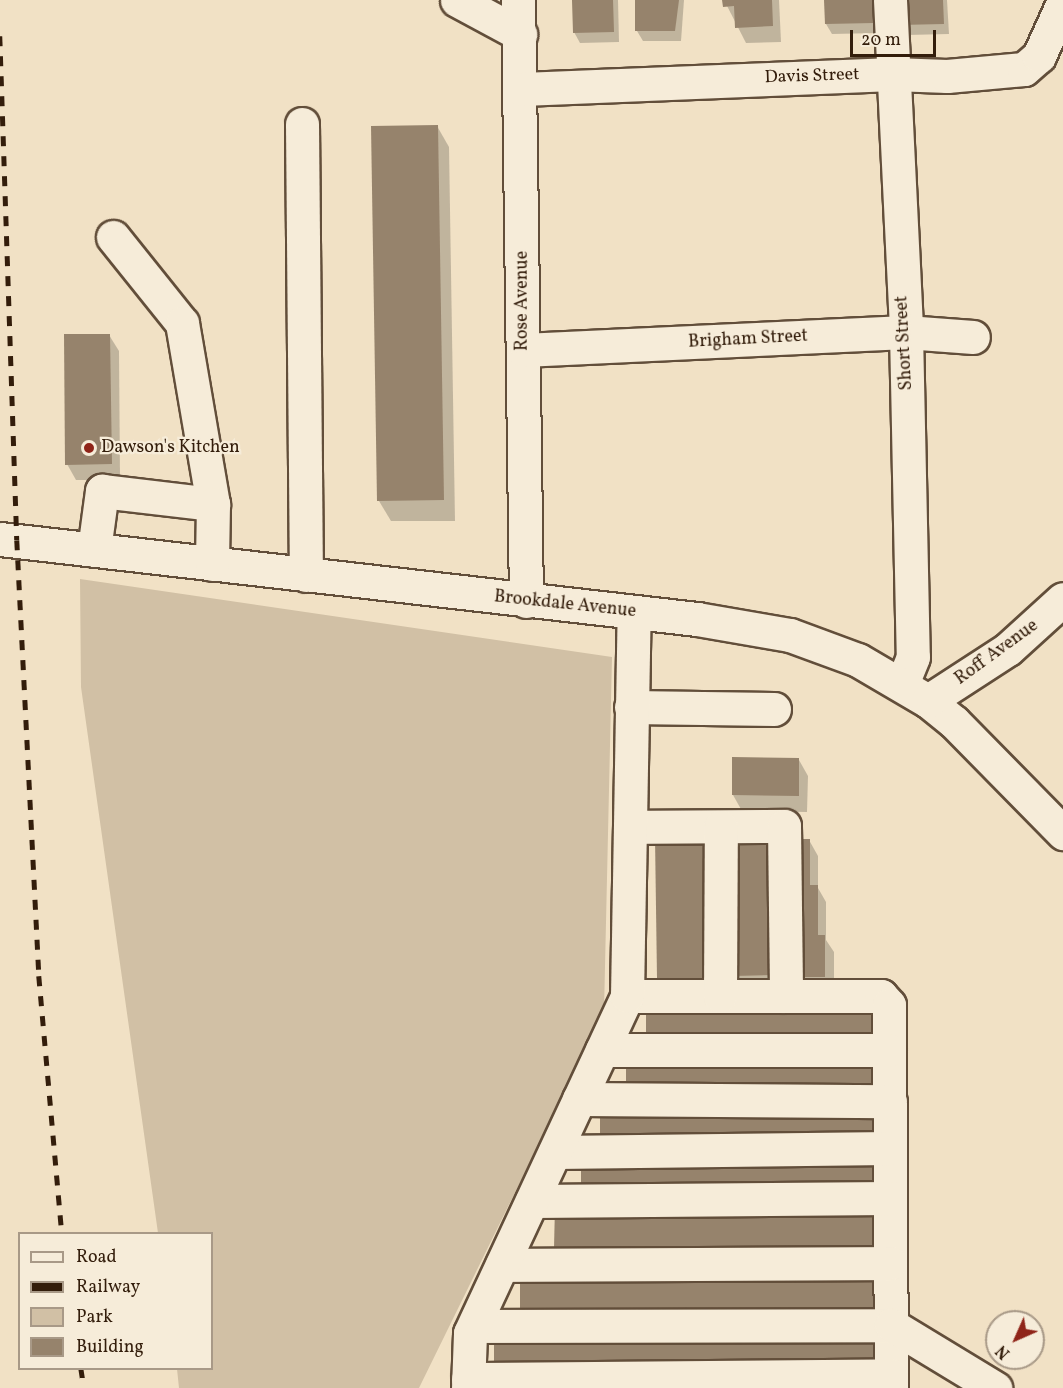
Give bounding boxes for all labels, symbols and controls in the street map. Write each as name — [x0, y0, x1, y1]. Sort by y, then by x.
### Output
scale bar — [853, 18, 938, 56]
text: 20 m — [861, 28, 901, 53]
street label: Davis Street — [764, 65, 860, 89]
street label: Rose Avenue — [512, 251, 534, 351]
street label: Short Street — [892, 295, 918, 391]
street label: Brigham Street — [688, 326, 808, 354]
place label: Dawson's Kitchen — [101, 437, 240, 459]
marker: Dawson's Kitchen — [82, 441, 96, 455]
street label: Brookdale Avenue — [493, 587, 637, 623]
street label: Roff Avenue — [952, 616, 1042, 690]
legend — [18, 1232, 213, 1370]
text: Road — [76, 1245, 117, 1270]
text: Railway — [76, 1275, 140, 1300]
text: Park — [76, 1305, 113, 1330]
north arrow — [985, 1310, 1045, 1370]
text: Building — [76, 1335, 144, 1360]
text: N — [992, 1339, 1016, 1363]

